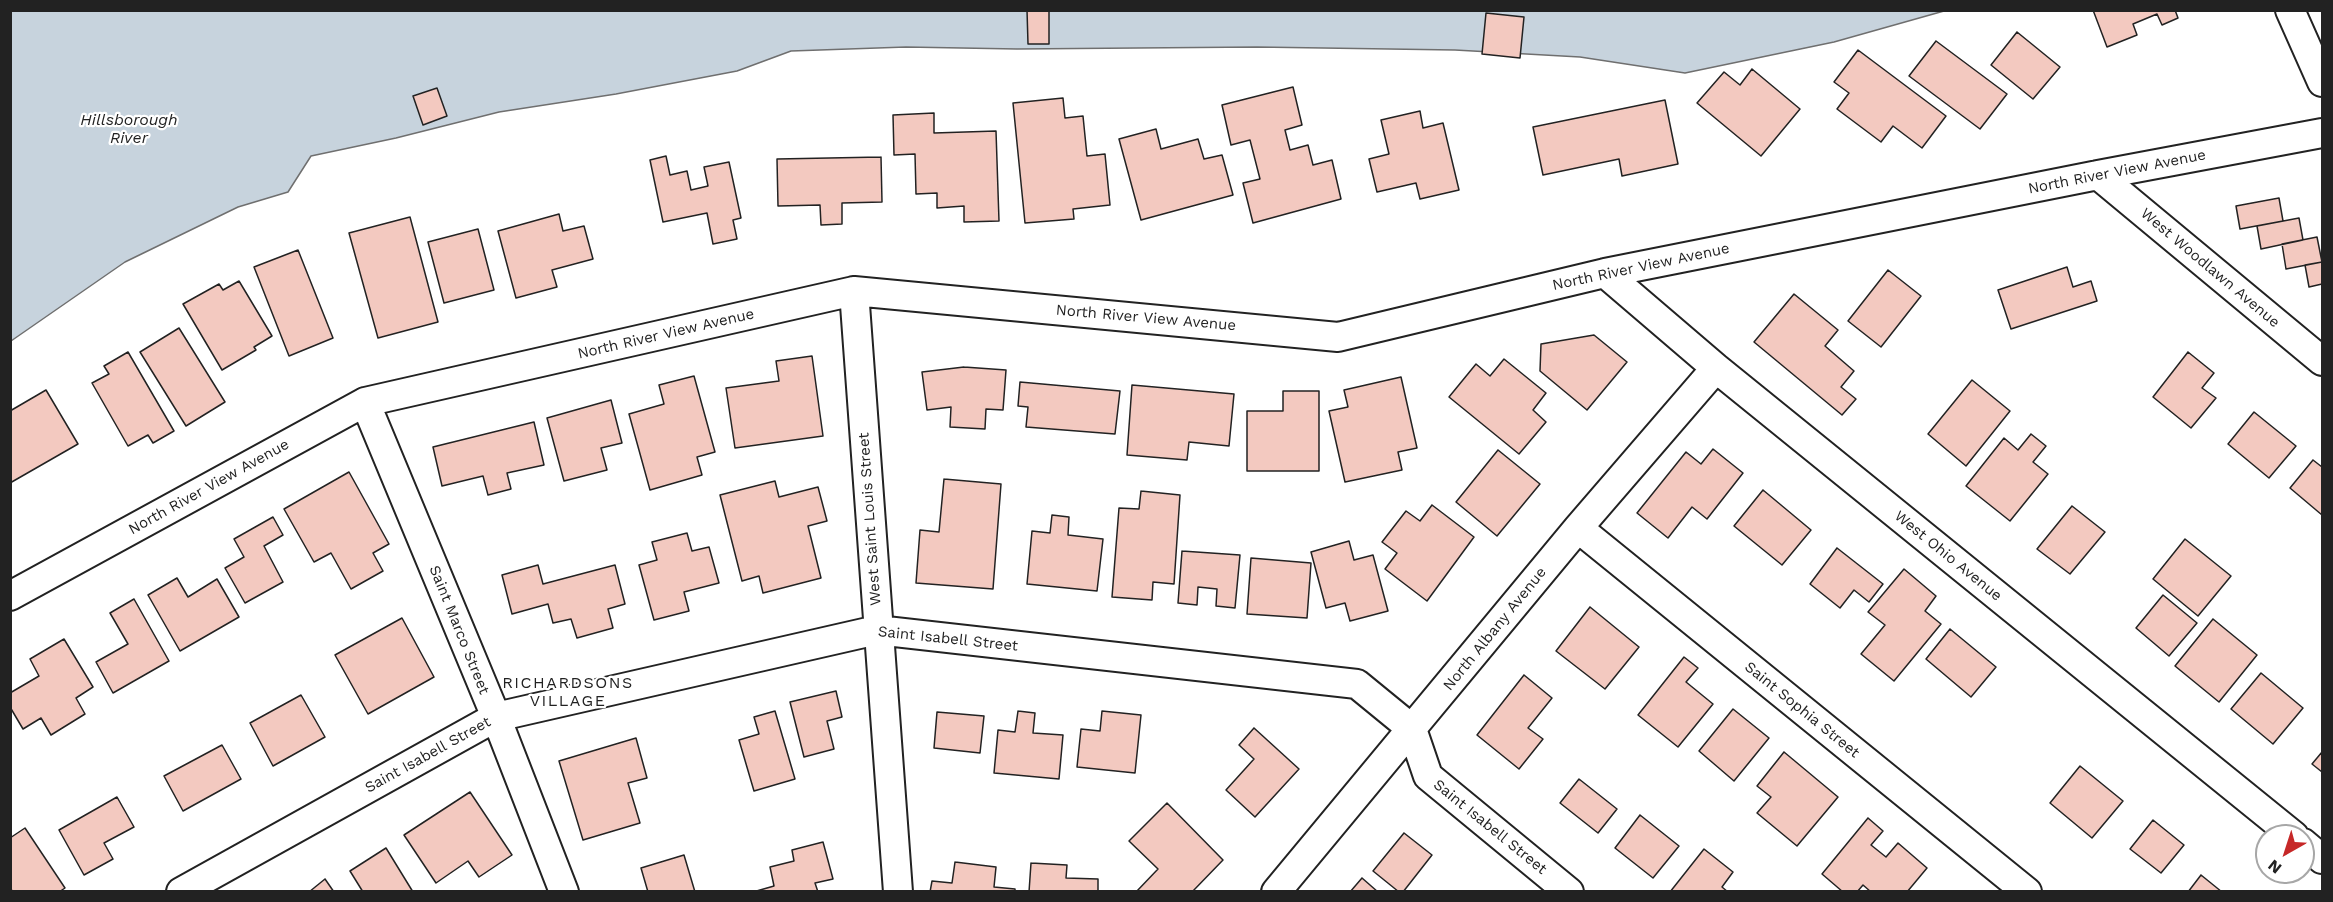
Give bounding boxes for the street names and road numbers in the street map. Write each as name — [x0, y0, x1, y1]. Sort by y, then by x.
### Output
street label: North River View Avenue — [2027, 146, 2207, 198]
street label: West Woodlawn Avenue — [2137, 205, 2283, 331]
street label: North River View Avenue — [1551, 239, 1731, 295]
street label: North River View Avenue — [1055, 301, 1237, 335]
street label: North River View Avenue — [576, 305, 756, 363]
street label: West Saint Louis Street — [855, 432, 885, 606]
street label: North River View Avenue — [126, 435, 292, 539]
street label: West Ohio Avenue — [1890, 507, 2006, 605]
street label: Saint Marco Street — [425, 563, 493, 697]
street label: North Albany Avenue — [1440, 564, 1550, 694]
street label: Saint Isabell Street — [877, 623, 1019, 655]
street label: Saint Sophia Street — [1741, 658, 1863, 762]
street label: Saint Isabell Street — [362, 713, 494, 797]
street label: Saint Isabell Street — [1430, 776, 1550, 878]

